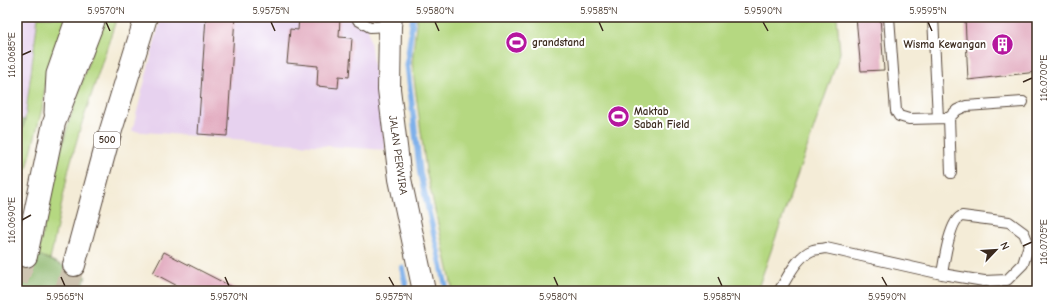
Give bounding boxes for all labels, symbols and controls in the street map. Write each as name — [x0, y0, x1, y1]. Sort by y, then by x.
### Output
text: 5.9570°N — [87, 5, 125, 17]
text: 5.9575°N — [253, 5, 289, 17]
text: 5.9580°N — [416, 5, 454, 17]
text: 5.9585°N — [580, 5, 618, 17]
text: 5.9590°N — [744, 5, 782, 17]
text: 5.9595°N — [909, 5, 947, 17]
sports icon: grandstand — [504, 29, 530, 55]
building icon: Wisma Kewangan — [989, 31, 1015, 57]
text: 116.0685°E — [6, 32, 18, 78]
place label: grandstand — [532, 36, 585, 49]
place label: Wisma Kewangan — [904, 38, 986, 51]
text: 116.0700°E — [1038, 55, 1050, 101]
sports icon: Maktab Sabah Field — [605, 104, 631, 130]
place label: Maktab Sabah Field — [634, 105, 690, 131]
street label: JALAN PERWIRA — [386, 114, 410, 196]
road number: 500 — [94, 132, 120, 148]
text: 116.0690°E — [6, 197, 18, 243]
text: 116.0705°E — [1038, 219, 1050, 265]
north arrow — [976, 230, 1016, 270]
text: N — [997, 240, 1012, 252]
text: 5.9565°N — [46, 291, 84, 303]
text: 5.9570°N — [210, 291, 248, 303]
text: 5.9575°N — [376, 291, 412, 303]
text: 5.9580°N — [539, 291, 577, 303]
text: 5.9585°N — [703, 291, 741, 303]
text: 5.9590°N — [868, 291, 906, 303]

